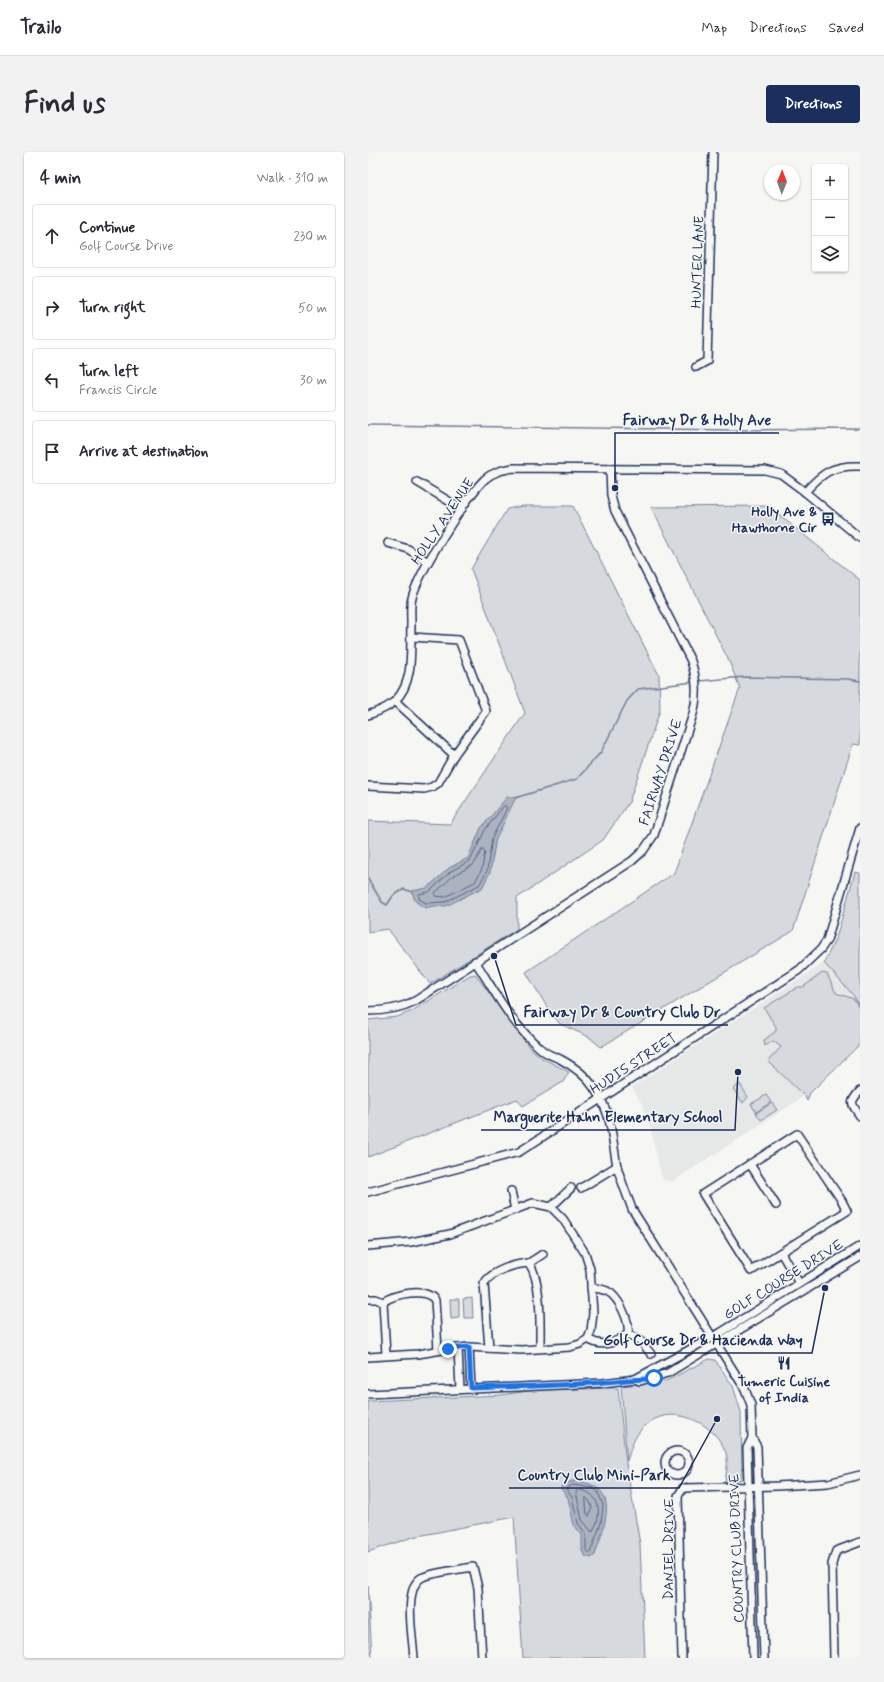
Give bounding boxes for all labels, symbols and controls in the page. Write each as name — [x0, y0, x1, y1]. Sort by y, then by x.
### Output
text: Trailo — [20, 15, 62, 40]
text: Map — [701, 19, 727, 37]
text: Directions — [749, 19, 807, 37]
text: Saved — [829, 19, 864, 37]
button: Directions — [766, 85, 860, 123]
text: Find us — [24, 86, 105, 123]
north arrow — [764, 164, 800, 200]
map controls — [812, 164, 848, 272]
button: + — [812, 164, 848, 200]
text: 4 min — [40, 167, 81, 189]
text: Walk · 310 m — [257, 170, 328, 187]
button: − — [812, 200, 848, 236]
street label: HUNTER LANE — [687, 215, 709, 309]
text: Continue — [79, 218, 135, 238]
icon: ahead — [41, 225, 63, 247]
text: 230 m — [293, 228, 327, 245]
button: layers — [812, 236, 848, 272]
text: Golf Course Drive — [79, 238, 173, 255]
icon: right — [41, 297, 63, 319]
text: Turn right — [79, 298, 146, 318]
text: 50 m — [298, 300, 327, 317]
text: Turn left — [79, 362, 139, 382]
icon: left — [41, 369, 63, 391]
text: 30 m — [300, 372, 327, 389]
text: Francis Circle — [79, 382, 158, 399]
callout: Fairway Dr & Holly Ave — [615, 406, 779, 433]
text: Fairway Dr & Holly Ave — [623, 411, 771, 431]
icon: arrive — [41, 441, 63, 463]
text: Arrive at destination — [79, 442, 208, 462]
street label: HOLLY AVENUE — [407, 475, 478, 568]
place label: Holly Ave & Hawthorne Cir — [732, 503, 817, 537]
bus stop icon: Holly Ave & Hawthorne Cir — [820, 511, 836, 527]
street label: FAIRWAY DRIVE — [635, 717, 687, 828]
callout: Fairway Dr & Country Club Dr — [516, 998, 728, 1025]
text: Fairway Dr & Country Club Dr — [523, 1003, 721, 1023]
street label: HUDIS STREET — [587, 1029, 680, 1099]
callout: Marguerite Hahn Elementary School — [481, 1103, 735, 1130]
text: Marguerite Hahn Elementary School — [494, 1108, 723, 1130]
street label: GOLF COURSE DRIVE — [720, 1236, 847, 1324]
callout: Golf Course Dr & Hacienda Way — [594, 1326, 812, 1353]
text: Golf Course Dr & Hacienda Way — [603, 1331, 803, 1351]
route end — [439, 1340, 457, 1358]
restaurant icon: Tumeric Cuisine of India — [776, 1355, 792, 1371]
route start — [645, 1369, 663, 1387]
place label: Tumeric Cuisine of India — [738, 1373, 830, 1407]
callout: Country Club Mini-Park — [509, 1461, 679, 1488]
text: Country Club Mini-Park — [518, 1466, 671, 1486]
street label: COUNTRY CLUB DRIVE — [725, 1473, 749, 1623]
street label: DANIEL DRIVE — [660, 1498, 678, 1600]

